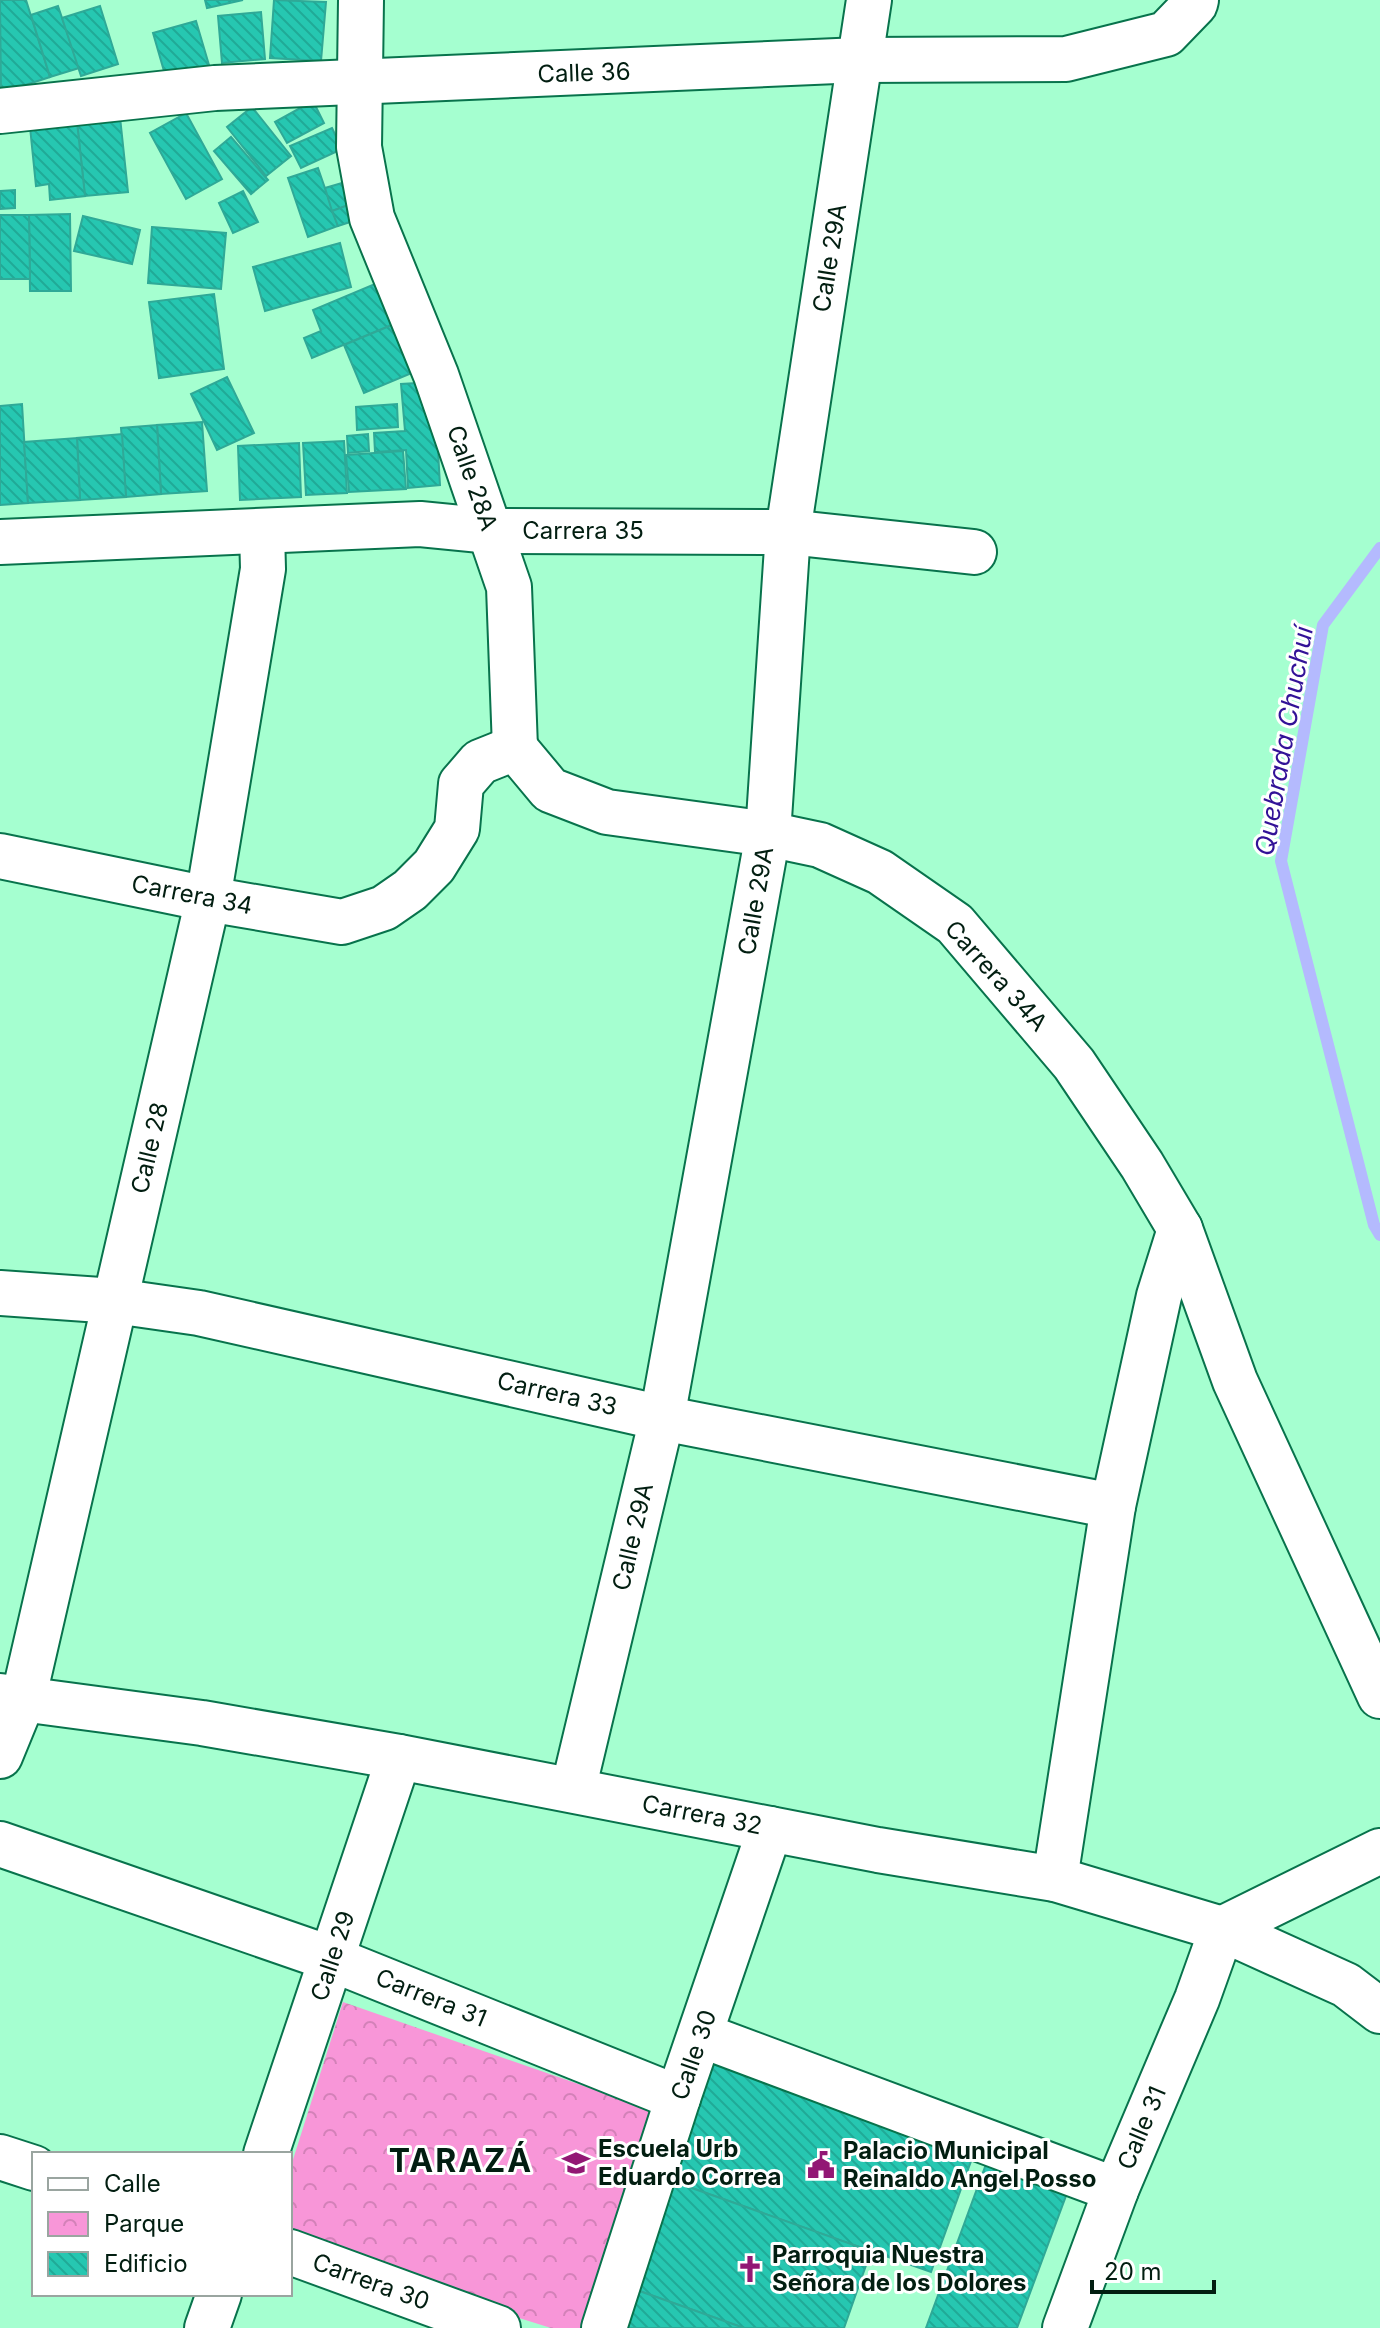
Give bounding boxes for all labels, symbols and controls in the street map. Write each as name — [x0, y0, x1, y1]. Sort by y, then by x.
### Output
street label: Calle 36 — [537, 56, 631, 89]
street label: Calle 29A — [807, 202, 852, 314]
street label: Calle 28A — [441, 421, 504, 534]
street label: Carrera 35 — [522, 516, 644, 545]
water label: Quebrada Chuchuí — [1248, 621, 1319, 858]
street label: Calle 29A — [732, 845, 779, 957]
street label: Carrera 34 — [129, 869, 255, 920]
street label: Carrera 34A — [939, 914, 1054, 1037]
street label: Calle 28 — [125, 1099, 174, 1196]
street label: Carrera 33 — [494, 1366, 620, 1421]
street label: Calle 29A — [606, 1480, 659, 1593]
street label: Carrera 32 — [640, 1789, 765, 1840]
street label: Calle 29 — [304, 1907, 361, 2005]
street label: Carrera 31 — [372, 1962, 491, 2033]
street label: Calle 30 — [665, 2006, 722, 2104]
street label: Calle 31 — [1111, 2082, 1172, 2174]
place label: Escuela Urb Eduardo Correa — [598, 2134, 781, 2191]
place label: Palacio Municipal Reinaldo Angel Posso — [843, 2136, 1096, 2193]
district label: TARAZÁ — [389, 2141, 533, 2180]
school or university icon: Escuela Urb Eduardo Correa — [561, 2148, 591, 2178]
public building icon: Palacio Municipal Reinaldo Angel Posso — [806, 2150, 836, 2180]
legend — [32, 2152, 292, 2296]
text: Calle — [104, 2169, 161, 2198]
text: Parque — [104, 2209, 184, 2238]
place label: Parroquia Nuestra Señora de los Dolores — [772, 2240, 1026, 2297]
scale bar — [1092, 2244, 1214, 2294]
street label: Carrera 30 — [309, 2247, 434, 2316]
text: Edificio — [104, 2249, 188, 2278]
church icon: Parroquia Nuestra Señora de los Dolores — [735, 2254, 765, 2284]
text: 20 m — [1104, 2257, 1162, 2286]

